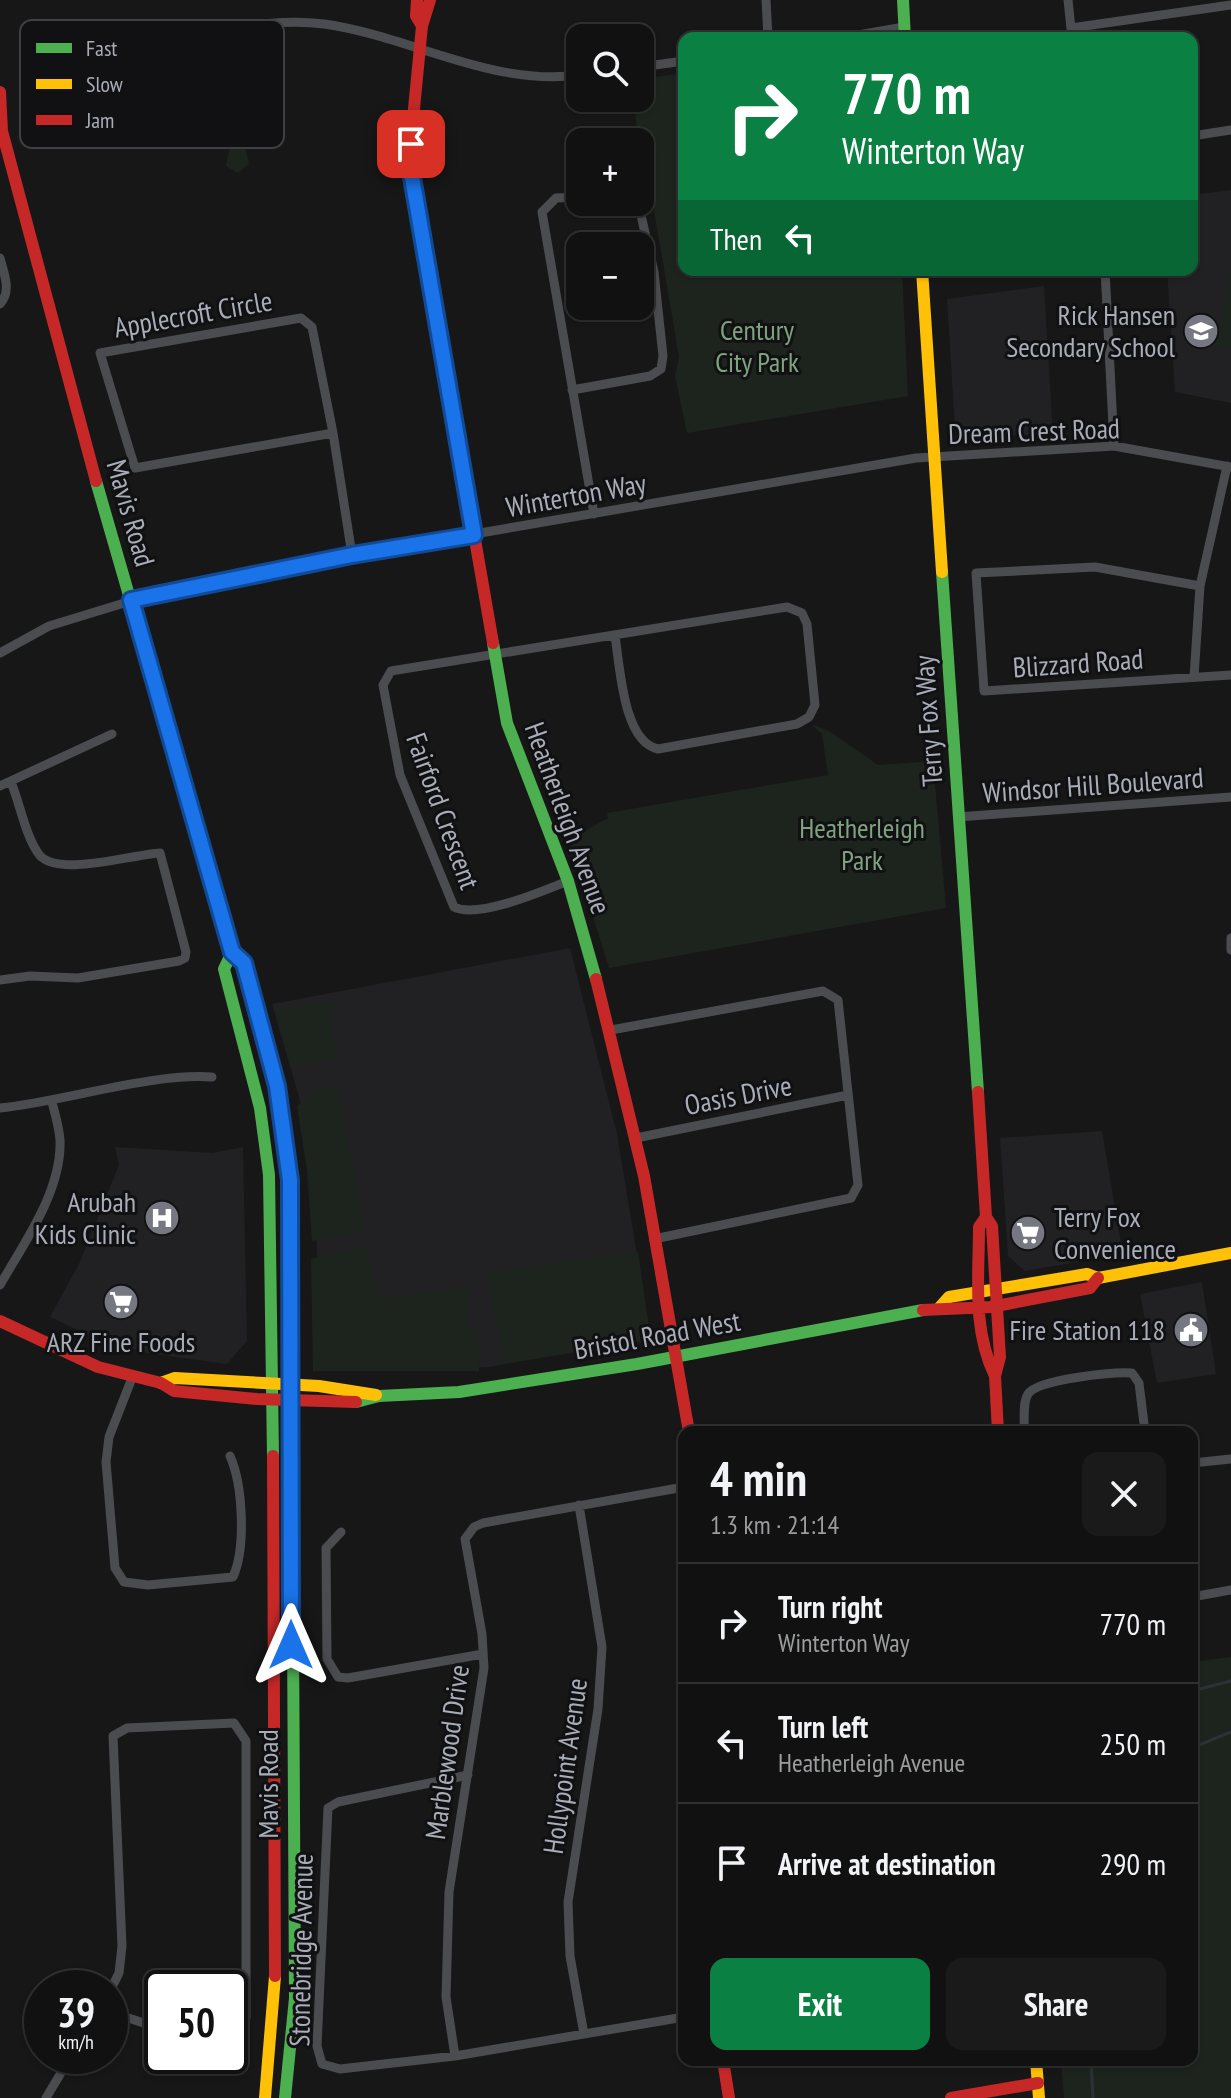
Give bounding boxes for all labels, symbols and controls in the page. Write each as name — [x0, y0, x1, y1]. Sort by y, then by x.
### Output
legend — [20, 20, 284, 148]
map controls — [566, 24, 654, 320]
button: search — [566, 24, 654, 112]
text: Fast — [86, 34, 117, 62]
text: 770 m — [842, 57, 971, 129]
icon: right — [710, 64, 814, 168]
text: Slow — [86, 70, 123, 98]
text: Jam — [85, 106, 114, 134]
pin — [377, 110, 445, 178]
icon: arrive — [389, 122, 433, 166]
text: Winterton Way — [842, 127, 1024, 174]
button: + — [566, 128, 654, 216]
icon: left — [778, 216, 822, 260]
text: Then — [710, 219, 762, 258]
button: − — [566, 232, 654, 320]
street label: Applecroft Circle — [111, 281, 275, 346]
place label: Rick Hansen Secondary School — [1006, 296, 1175, 365]
park label: Century City Park — [715, 311, 799, 380]
school or university icon: Rick Hansen Secondary School — [1182, 312, 1220, 350]
street label: Dream Crest Road — [947, 409, 1121, 452]
street label: Mavis Road — [99, 455, 164, 570]
street label: Winterton Way — [503, 464, 649, 525]
street label: Blizzard Road — [1012, 639, 1144, 686]
street label: Terry Fox Way — [904, 654, 951, 788]
street label: Heatherleigh Avenue — [517, 717, 620, 919]
street label: Fairford Crescent — [398, 728, 489, 894]
street label: Windsor Hill Boulevard — [981, 758, 1205, 811]
park label: Heatherleigh Park — [799, 809, 925, 878]
street label: Oasis Drive — [681, 1066, 795, 1123]
place label: Arubah Kids Clinic — [35, 1183, 136, 1252]
place label: Terry Fox Convenience — [1054, 1198, 1176, 1267]
hospital icon: Arubah Kids Clinic — [143, 1199, 181, 1237]
supermarket icon: Terry Fox Convenience — [1009, 1214, 1047, 1252]
supermarket icon: ARZ Fine Foods — [102, 1283, 140, 1321]
street label: Bristol Road West — [571, 1302, 743, 1367]
place label: Fire Station 118 — [1009, 1311, 1165, 1348]
public building icon: Fire Station 118 — [1172, 1311, 1210, 1349]
place label: ARZ Fine Foods — [47, 1323, 195, 1360]
text: 4 min — [710, 1447, 807, 1509]
button: close — [1082, 1452, 1166, 1536]
text: 1.3 km · 21:14 — [710, 1508, 839, 1541]
text: Turn right — [778, 1587, 882, 1626]
icon: right — [710, 1601, 754, 1645]
position arrow — [249, 1603, 333, 1687]
text: 770 m — [1100, 1604, 1166, 1643]
text: Winterton Way — [778, 1626, 909, 1659]
street label: Marblewood Drive — [416, 1662, 477, 1842]
street label: Hollypoint Avenue — [534, 1676, 595, 1856]
text: Turn left — [778, 1707, 868, 1746]
icon: left — [710, 1721, 754, 1765]
text: 250 m — [1100, 1724, 1166, 1763]
street label: Mavis Road — [249, 1729, 286, 1839]
text: Heatherleigh Avenue — [778, 1746, 965, 1779]
icon: arrive — [710, 1841, 754, 1885]
text: Arrive at destination — [778, 1844, 996, 1883]
text: 290 m — [1100, 1844, 1166, 1883]
street label: Stonebridge Avenue — [280, 1853, 321, 2047]
button: Exit — [710, 1958, 930, 2050]
button: Share — [946, 1958, 1166, 2050]
speed limit sign: 50 — [144, 1970, 248, 2074]
text: 39 — [57, 1986, 95, 2038]
text: km/h — [58, 2029, 94, 2055]

